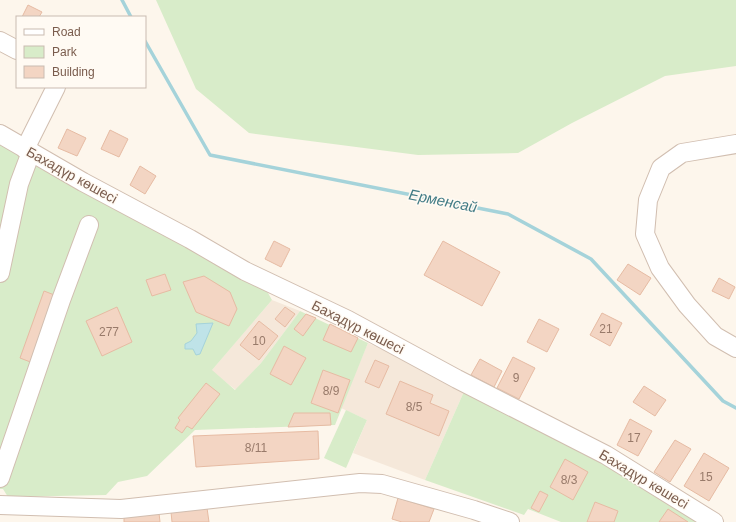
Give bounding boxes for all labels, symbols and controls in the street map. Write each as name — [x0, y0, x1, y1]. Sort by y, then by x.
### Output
legend — [16, 16, 146, 88]
text: Road — [52, 25, 81, 39]
text: Park — [52, 45, 78, 59]
text: Building — [52, 65, 95, 79]
street label: Бахадүр көшесі — [24, 143, 120, 207]
water label: Ерменсай — [407, 186, 479, 216]
street label: Бахадүр көшесі — [309, 297, 407, 357]
house number: 21 — [599, 322, 613, 336]
house number: 277 — [99, 325, 119, 339]
house number: 10 — [252, 334, 266, 348]
house number: 9 — [513, 371, 520, 385]
house number: 8/9 — [323, 384, 340, 398]
house number: 8/5 — [406, 400, 423, 414]
house number: 17 — [627, 431, 641, 445]
house number: 8/11 — [245, 441, 268, 455]
street label: Бахадүр көшесі — [596, 446, 692, 512]
house number: 15 — [699, 470, 713, 484]
house number: 8/3 — [561, 473, 578, 487]

